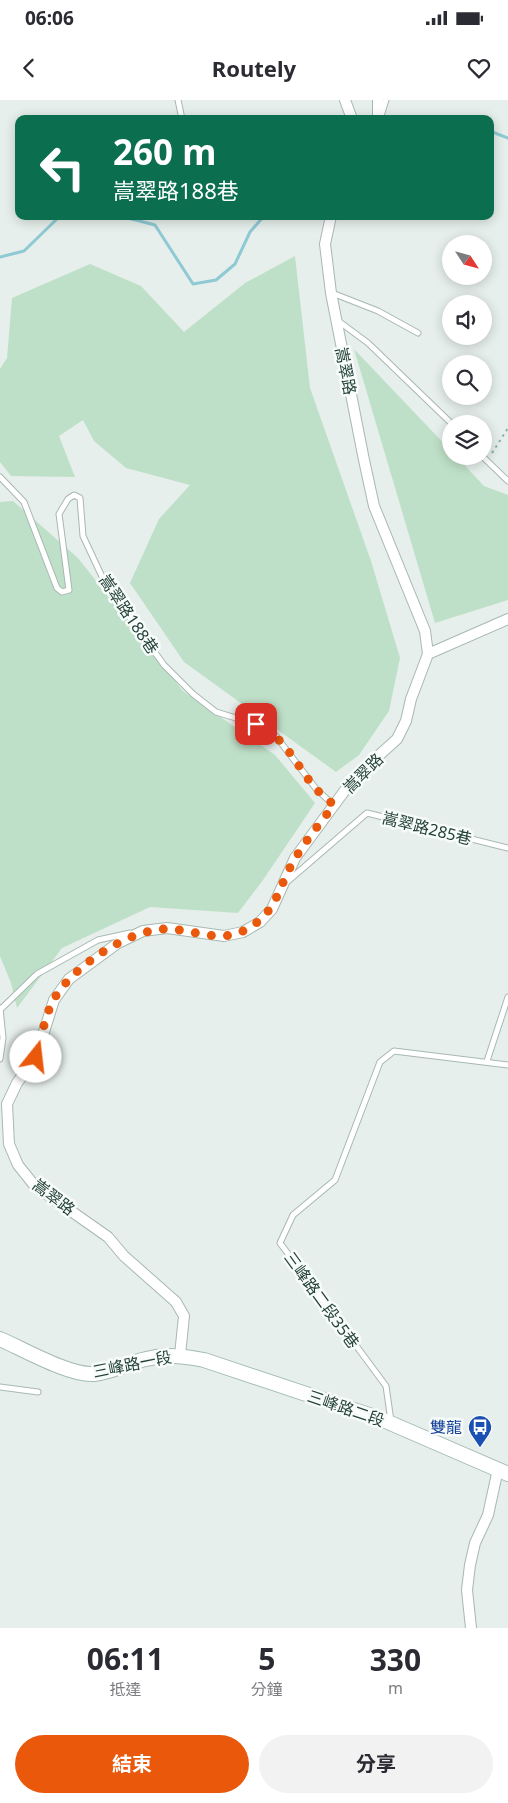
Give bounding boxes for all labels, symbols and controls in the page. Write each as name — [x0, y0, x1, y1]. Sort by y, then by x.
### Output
text: 06:06 — [25, 5, 74, 31]
text: Routely — [212, 53, 296, 83]
icon: back — [15, 54, 43, 82]
icon: heart — [465, 54, 493, 82]
text: 260 m — [113, 128, 216, 175]
icon: left — [30, 135, 95, 200]
text: 嵩翠路188巷 — [113, 175, 239, 205]
north arrow — [442, 235, 492, 285]
map controls — [442, 235, 492, 465]
button: sound — [442, 295, 492, 345]
street label: 嵩翠路 — [331, 345, 361, 397]
button: search — [442, 355, 492, 405]
button: layers — [442, 415, 492, 465]
street label: 嵩翠路188巷 — [94, 570, 164, 658]
pin — [235, 703, 277, 745]
icon: arrive — [242, 710, 270, 738]
street label: 嵩翠路 — [338, 748, 388, 798]
street label: 嵩翠路285巷 — [380, 806, 474, 850]
position arrow — [9, 1030, 61, 1082]
street label: 嵩翠路 — [28, 1174, 80, 1220]
street label: 三峰路二段35巷 — [280, 1247, 364, 1353]
street label: 三峰路一段 — [91, 1346, 173, 1382]
street label: 三峰路二段 — [305, 1385, 387, 1431]
bus stop icon: 雙龍 — [467, 1414, 493, 1448]
place label: 雙龍 — [430, 1416, 462, 1438]
text: 06:11 — [87, 1638, 164, 1679]
text: 5 — [258, 1638, 275, 1679]
text: 330 — [370, 1639, 421, 1680]
text: m — [388, 1677, 403, 1699]
text: 抵達 — [109, 1678, 141, 1700]
text: 分鐘 — [251, 1678, 283, 1700]
button: 結束 — [15, 1735, 249, 1793]
button: 分享 — [259, 1735, 493, 1793]

